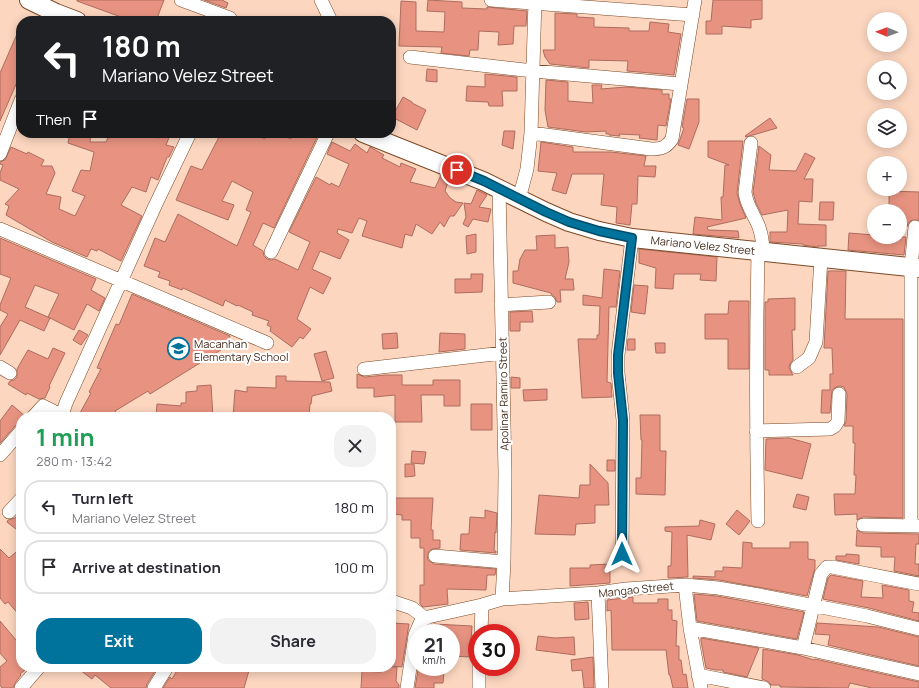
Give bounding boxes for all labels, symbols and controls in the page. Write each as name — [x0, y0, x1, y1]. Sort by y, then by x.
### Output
north arrow — [867, 12, 907, 52]
map controls — [867, 12, 907, 244]
text: 180 m — [102, 27, 181, 65]
icon: left — [36, 32, 88, 84]
button: search — [867, 60, 907, 100]
text: Mariano Velez Street — [102, 63, 274, 87]
icon: arrive — [79, 108, 101, 130]
button: layers — [867, 108, 907, 148]
text: Then — [36, 109, 71, 130]
pin — [440, 153, 474, 187]
button: + — [867, 156, 907, 196]
icon: arrive — [446, 159, 468, 181]
button: − — [867, 204, 907, 244]
street label: Mariano Velez Street — [650, 232, 756, 258]
school or university icon: Macanhan Elementary School — [166, 336, 192, 362]
place label: Macanhan Elementary School — [194, 336, 289, 364]
street label: Apolinar Ramiro Street — [495, 337, 511, 451]
text: 1 min — [36, 420, 95, 453]
button: close — [334, 425, 376, 467]
text: 280 m · 13:42 — [36, 452, 112, 470]
text: Turn left — [72, 488, 134, 509]
icon: left — [38, 496, 60, 518]
text: 180 m — [335, 497, 374, 518]
text: Mariano Velez Street — [72, 509, 196, 527]
position arrow — [601, 533, 643, 575]
icon: arrive — [38, 556, 60, 578]
text: Arrive at destination — [72, 557, 221, 578]
text: 100 m — [334, 557, 374, 578]
street label: Mangao Street — [598, 578, 674, 600]
button: Exit — [36, 618, 202, 664]
button: Share — [210, 618, 376, 664]
speed limit sign: 30 — [468, 624, 520, 676]
text: 21 — [424, 631, 444, 658]
text: km/h — [422, 653, 446, 667]

